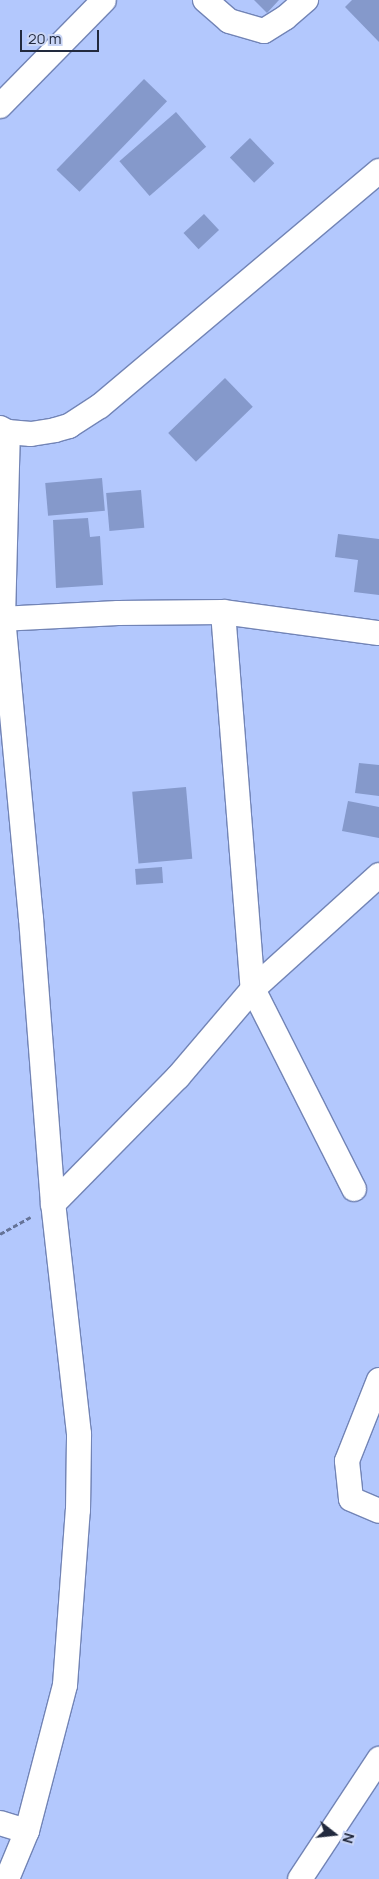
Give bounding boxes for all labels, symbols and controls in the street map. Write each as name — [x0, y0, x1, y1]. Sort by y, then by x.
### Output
scale bar — [22, 20, 101, 52]
text: 20 m — [28, 28, 61, 49]
north arrow — [309, 1809, 359, 1859]
text: N — [338, 1831, 359, 1846]

